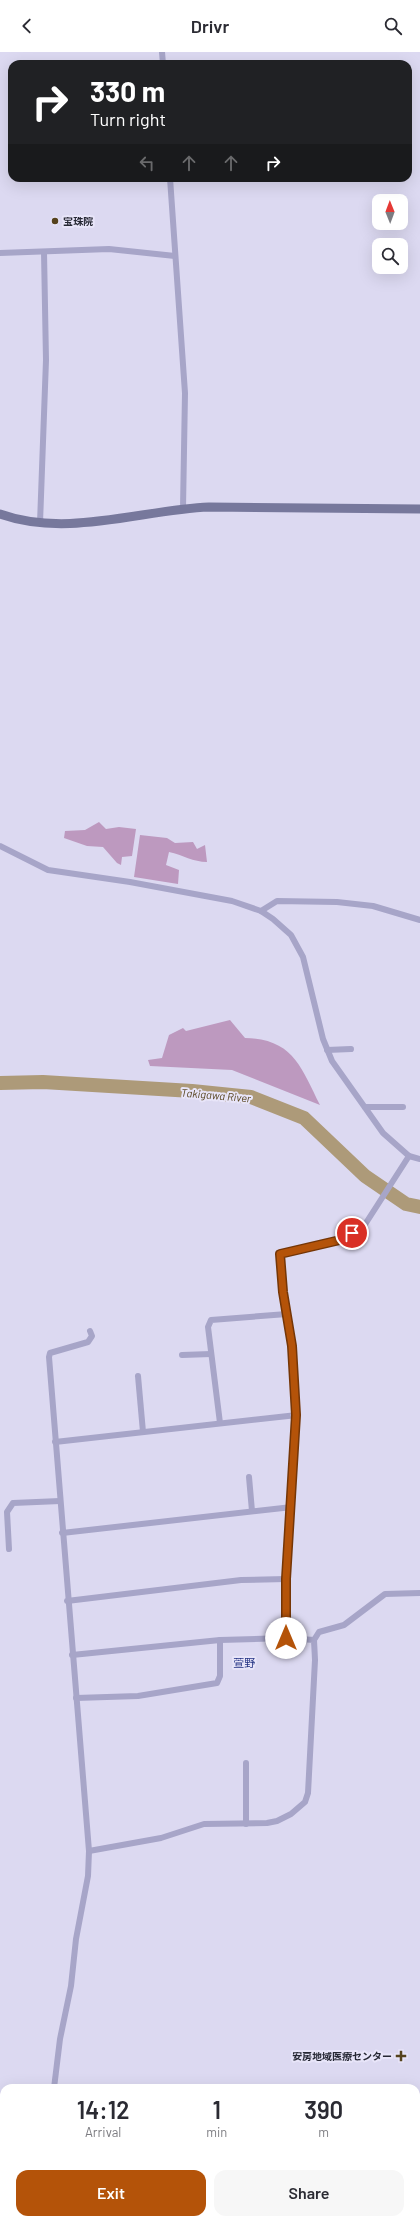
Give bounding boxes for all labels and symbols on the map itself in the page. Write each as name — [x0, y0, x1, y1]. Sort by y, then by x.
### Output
north arrow — [372, 194, 408, 230]
place label: 宝珠院 — [63, 215, 93, 227]
marker: 宝珠院 — [50, 216, 60, 226]
water label: Takigawa River — [181, 1085, 253, 1105]
pin — [335, 1216, 369, 1250]
position arrow — [265, 1617, 307, 1659]
district label: 萱野 — [233, 1656, 255, 1669]
place label: 安房地域医療センター — [292, 2050, 392, 2062]
marker: 安房地域医療センター — [395, 2050, 407, 2062]

